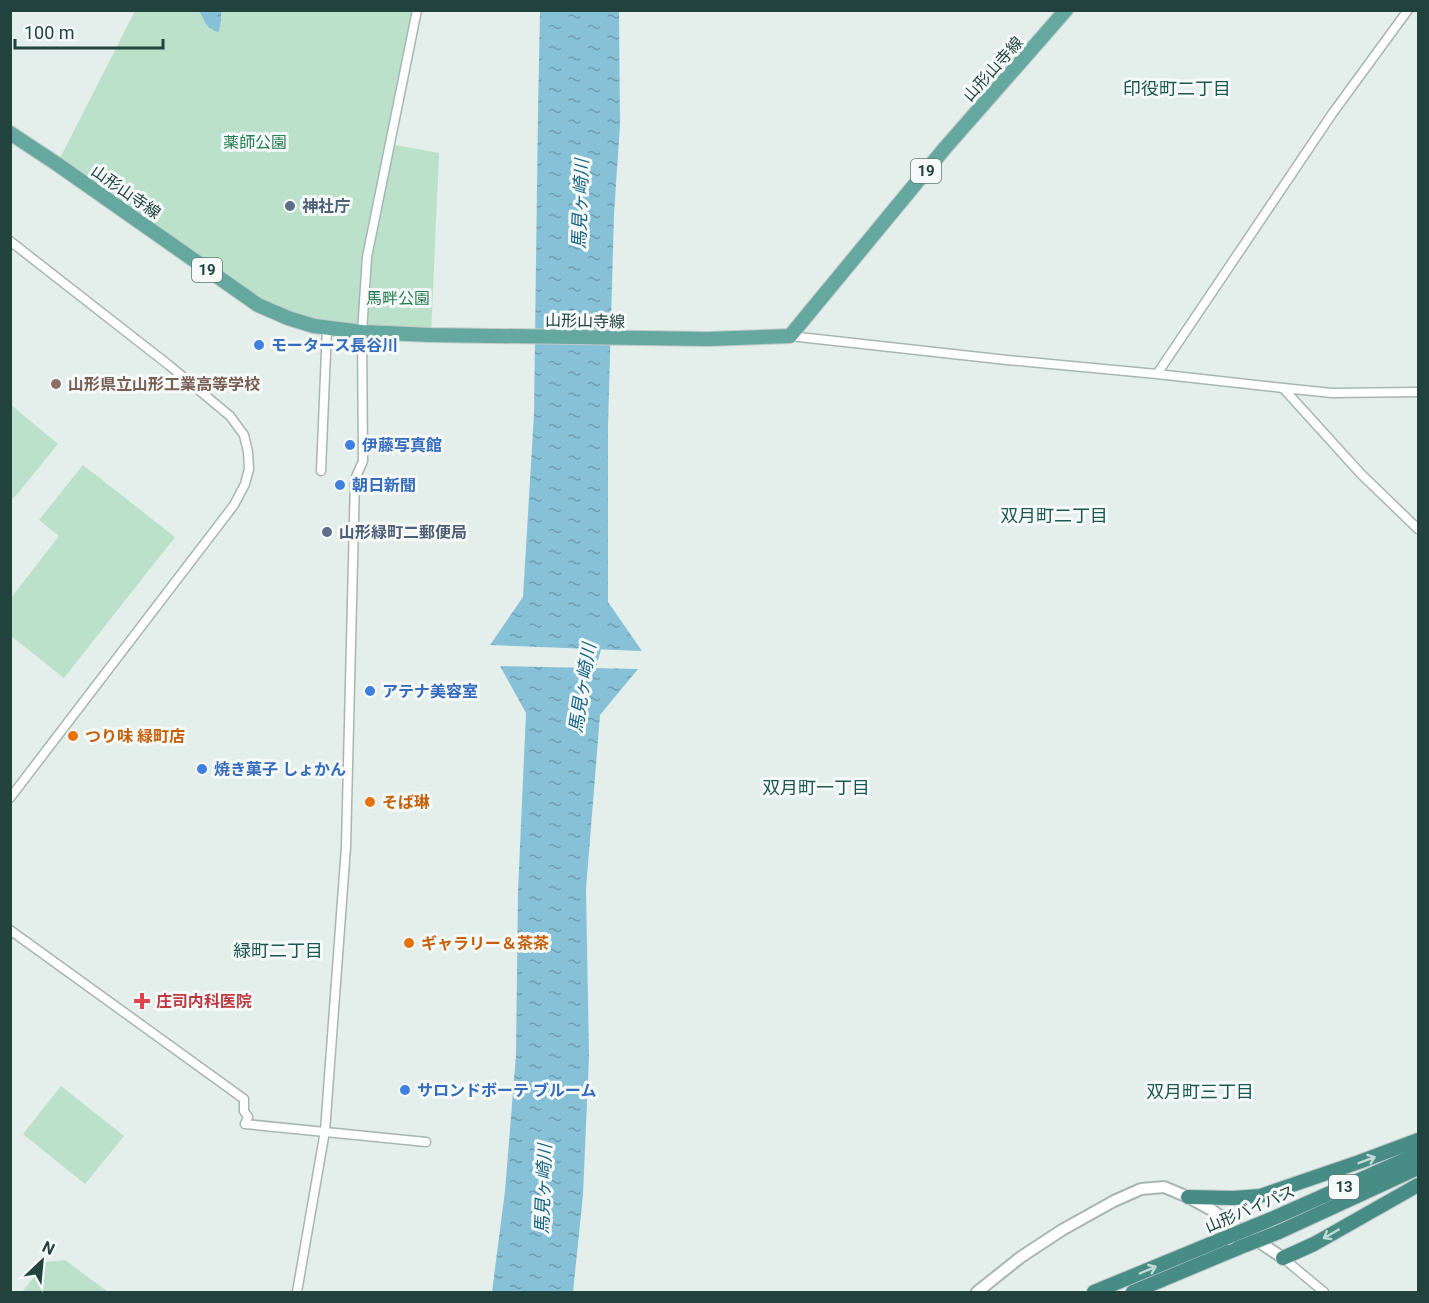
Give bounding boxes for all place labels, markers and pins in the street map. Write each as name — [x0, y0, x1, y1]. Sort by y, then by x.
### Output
place label: 神社庁 — [302, 197, 350, 216]
marker: 神社庁 — [283, 199, 297, 213]
place label: モータース長谷川 — [271, 336, 398, 355]
marker: モータース長谷川 — [252, 338, 266, 352]
place label: 山形県立山形工業高等学校 — [68, 375, 260, 394]
marker: 山形県立山形工業高等学校 — [49, 377, 63, 391]
place label: 伊藤写真館 — [361, 436, 442, 455]
marker: 伊藤写真館 — [343, 438, 357, 452]
place label: 朝日新聞 — [352, 476, 416, 495]
marker: 朝日新聞 — [333, 478, 347, 492]
place label: 山形緑町二郵便局 — [339, 523, 467, 542]
marker: 山形緑町二郵便局 — [320, 525, 334, 539]
place label: アテナ美容室 — [382, 682, 478, 701]
marker: アテナ美容室 — [363, 684, 377, 698]
place label: つり味 緑町店 — [85, 727, 185, 746]
marker: つり味 緑町店 — [66, 729, 80, 743]
place label: 焼き菓子 しょかん — [214, 760, 346, 779]
marker: 焼き菓子 しょかん — [195, 762, 209, 776]
place label: そば琳 — [382, 793, 430, 812]
marker: そば琳 — [363, 795, 377, 809]
place label: ギャラリー＆茶茶 — [421, 934, 549, 953]
marker: ギャラリー＆茶茶 — [402, 936, 416, 950]
marker: 庄司内科医院 — [133, 992, 151, 1010]
place label: 庄司内科医院 — [156, 992, 252, 1011]
place label: サロンドボーテ ブルーム — [417, 1081, 597, 1100]
marker: サロンドボーテ ブルーム — [398, 1083, 412, 1097]

